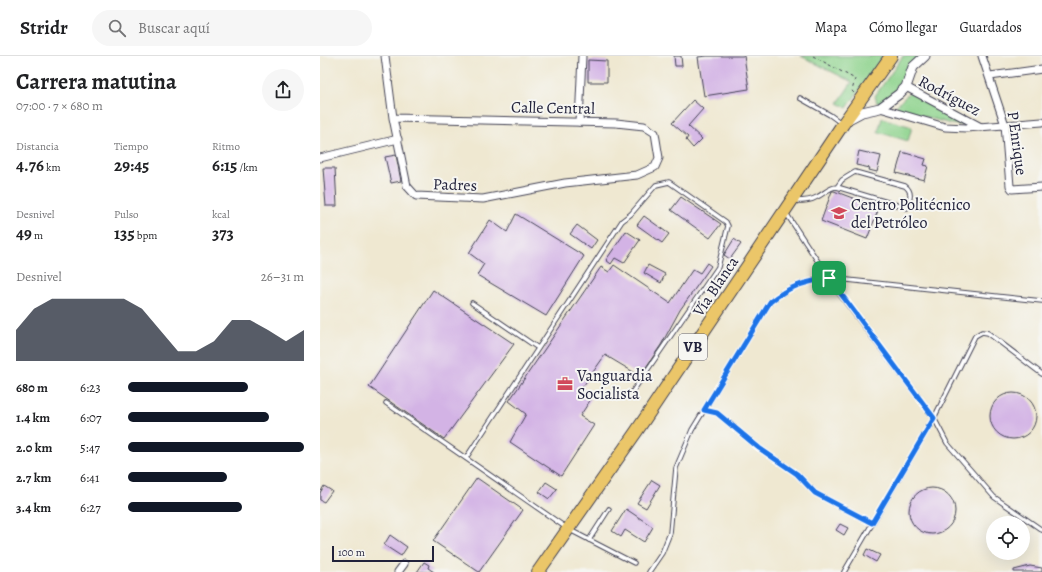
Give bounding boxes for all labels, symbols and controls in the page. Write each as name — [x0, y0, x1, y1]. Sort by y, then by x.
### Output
search box — [92, 10, 372, 46]
text: Stridr — [20, 15, 68, 41]
icon: search — [106, 17, 128, 39]
text: Buscar aquí — [138, 18, 210, 38]
text: Mapa — [815, 18, 847, 37]
text: Cómo llegar — [869, 18, 937, 37]
text: Guardados — [959, 18, 1022, 37]
text: Carrera matutina — [16, 67, 177, 97]
button: share — [262, 69, 304, 111]
street label: Rodríguez — [914, 70, 985, 121]
street label: Calle Central — [511, 96, 595, 120]
text: 07:00 · 7 × 680 m — [16, 97, 103, 114]
street label: P Enrique — [1002, 110, 1032, 177]
text: Distancia — [16, 139, 59, 154]
text: Tiempo — [114, 139, 148, 154]
text: Ritmo — [212, 139, 240, 154]
text: 4.76 — [16, 154, 44, 177]
text: 29:45 — [114, 154, 149, 177]
text: 6:15 — [212, 154, 237, 177]
text: km — [44, 160, 61, 175]
text: /km — [237, 160, 258, 175]
street label: Padres — [433, 173, 477, 197]
place label: Centro Politécnico del Petróleo — [851, 194, 971, 234]
school or university icon: Centro Politécnico del Petróleo — [830, 204, 848, 222]
text: Desnivel — [16, 207, 55, 222]
text: Pulso — [114, 207, 139, 222]
text: kcal — [212, 207, 230, 222]
text: 49 — [16, 222, 32, 245]
text: 135 — [114, 222, 135, 245]
text: 373 — [212, 222, 234, 245]
text: m — [32, 228, 43, 243]
text: bpm — [135, 228, 157, 243]
street label: Vía Blanca — [687, 252, 744, 322]
pin — [812, 261, 846, 295]
icon: arrive — [818, 267, 840, 289]
text: Desnivel — [16, 268, 62, 285]
text: 26–31 m — [261, 268, 304, 285]
road number: VB — [679, 334, 707, 360]
place label: Vanguardia Socialista — [576, 365, 653, 405]
office icon: Vanguardia Socialista — [556, 375, 574, 393]
text: 680 m — [16, 379, 48, 396]
text: 6:23 — [80, 379, 101, 396]
text: 1.4 km — [16, 409, 50, 426]
text: 6:07 — [80, 409, 102, 426]
text: 2.0 km — [16, 439, 52, 456]
text: 5:47 — [80, 439, 100, 456]
text: 2.7 km — [16, 469, 51, 486]
text: 6:41 — [80, 469, 99, 486]
text: 3.4 km — [16, 499, 51, 516]
text: 6:27 — [80, 499, 101, 516]
map controls — [986, 516, 1030, 560]
button: locate — [986, 516, 1030, 560]
scale bar — [332, 544, 434, 563]
text: 100 m — [338, 545, 365, 560]

